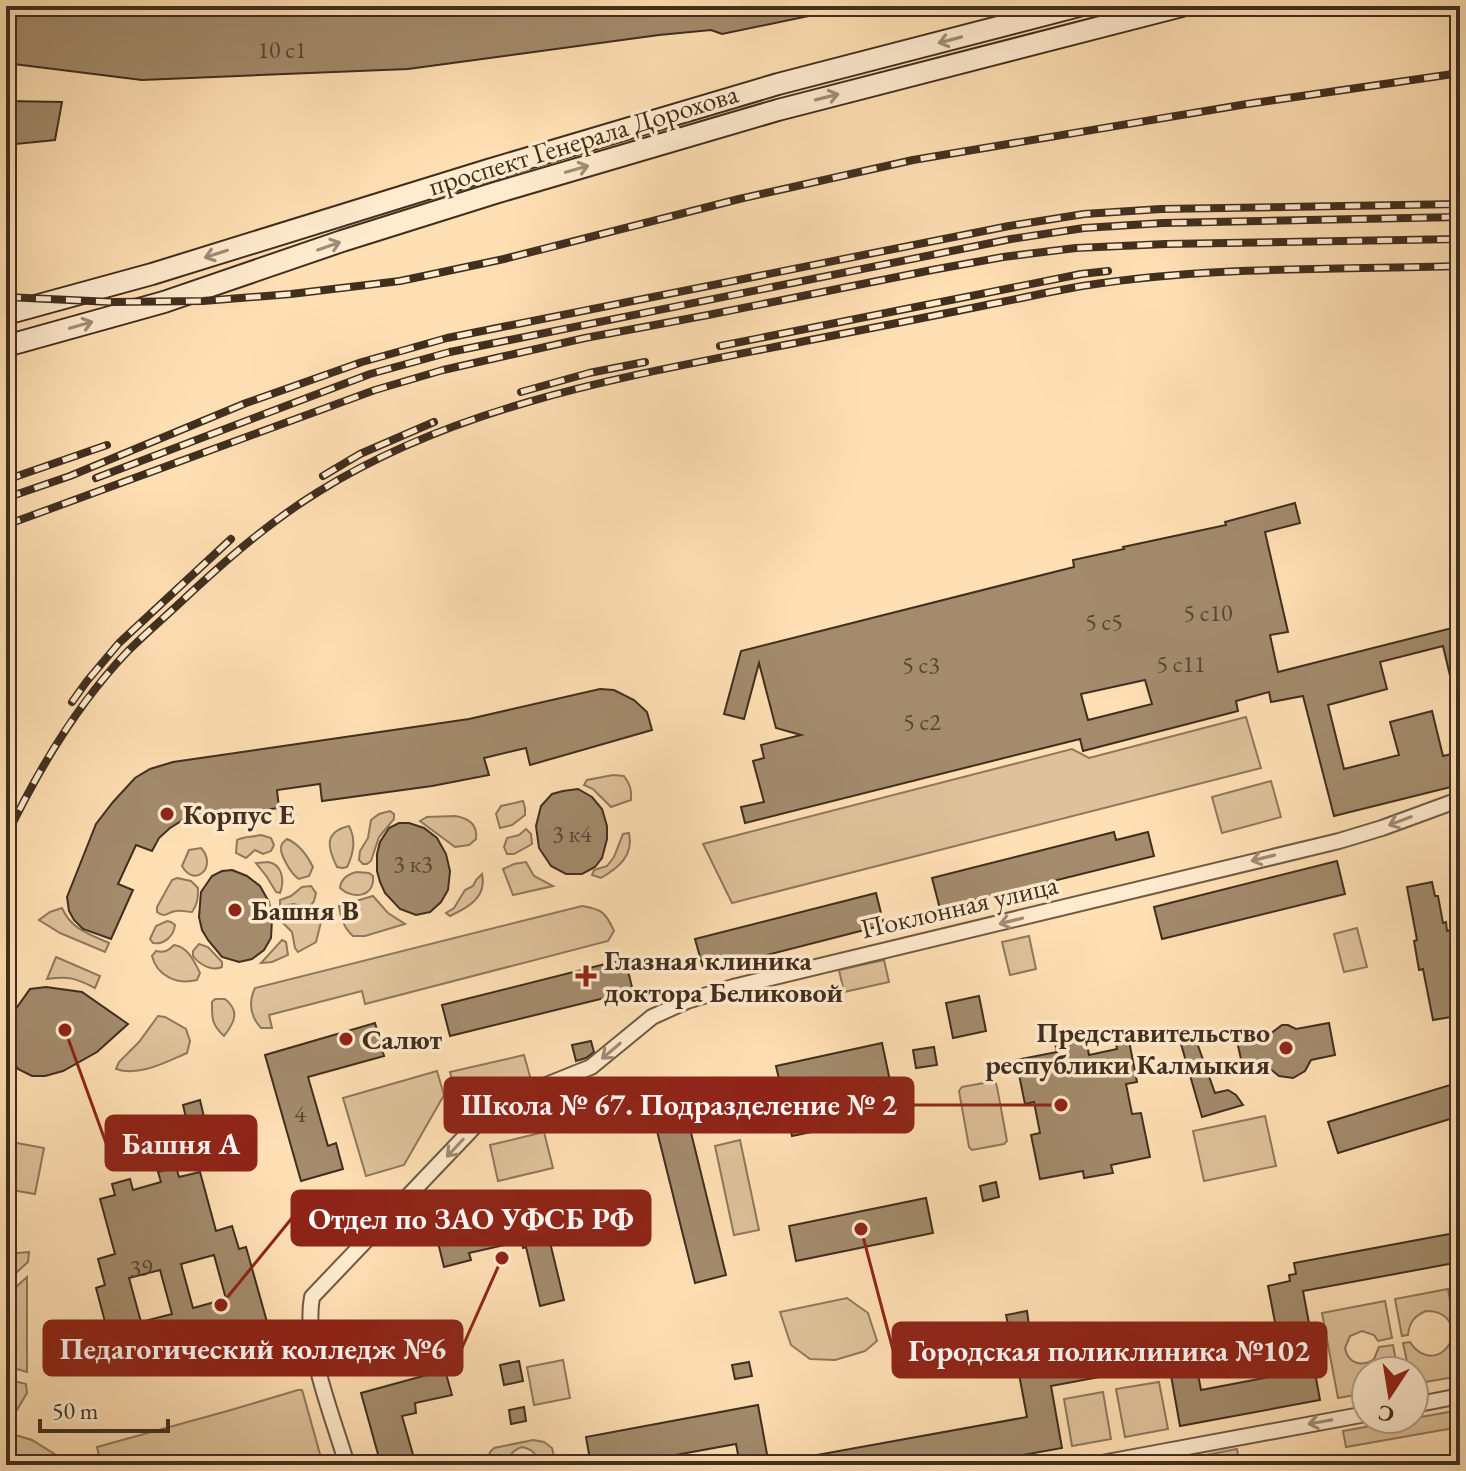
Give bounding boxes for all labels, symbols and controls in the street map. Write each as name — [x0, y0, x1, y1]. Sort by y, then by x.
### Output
one-way arrow — [937, 33, 963, 48]
house number: 10 с1 — [257, 34, 307, 65]
street label: проспект Генерала Дорохова — [424, 74, 743, 203]
one-way arrow — [813, 89, 839, 104]
one-way arrow — [564, 161, 590, 176]
one-way arrow — [316, 237, 341, 252]
one-way arrow — [204, 247, 230, 262]
one-way arrow — [68, 317, 94, 332]
house number: 5 с10 — [1183, 597, 1233, 628]
house number: 5 с5 — [1085, 606, 1123, 637]
house number: 5 с11 — [1156, 648, 1206, 679]
house number: 5 с3 — [902, 649, 940, 680]
house number: 5 с2 — [903, 706, 941, 737]
place label: Корпус E — [183, 796, 295, 832]
marker: Корпус E — [158, 805, 176, 823]
one-way arrow — [1388, 815, 1413, 829]
house number: 3 к4 — [552, 818, 592, 849]
house number: 3 к3 — [393, 848, 433, 879]
one-way arrow — [1250, 852, 1276, 867]
street label: Поклонная улица — [857, 866, 1062, 946]
place label: Башня B — [251, 892, 359, 928]
marker: Башня B — [226, 901, 244, 919]
one-way arrow — [998, 915, 1024, 930]
place label: Глазная клиника доктора Беликовой — [604, 942, 843, 1010]
marker: Глазная клиника доктора Беликовой — [575, 965, 597, 987]
place label: Представительство республики Калмыкия — [985, 1014, 1270, 1082]
place label: Салют — [362, 1021, 443, 1057]
marker: Салют — [337, 1030, 355, 1048]
marker: Представительство республики Калмыкия — [1277, 1039, 1295, 1057]
one-way arrow — [601, 1042, 621, 1060]
callout: Школа № 67. Подразделение № 2 — [445, 1078, 913, 1132]
text: Школа № 67. Подразделение № 2 — [461, 1085, 897, 1124]
house number: 4 — [294, 1098, 306, 1129]
callout: Башня А — [106, 1116, 256, 1170]
text: Башня А — [122, 1124, 241, 1163]
one-way arrow — [446, 1138, 465, 1157]
callout: Отдел по ЗАО УФСБ РФ — [292, 1191, 650, 1245]
text: Отдел по ЗАО УФСБ РФ — [308, 1199, 634, 1238]
house number: 39 — [129, 1252, 153, 1283]
callout: Педагогический колледж №6 — [44, 1321, 462, 1375]
callout: Городская поликлиника №102 — [893, 1323, 1326, 1377]
text: Педагогический колледж №6 — [60, 1329, 446, 1368]
text: Городская поликлиника №102 — [908, 1331, 1310, 1370]
north arrow — [1350, 1355, 1430, 1435]
scale bar — [40, 1383, 168, 1433]
text: 50 m — [52, 1395, 99, 1426]
text: С — [1375, 1398, 1397, 1430]
one-way arrow — [1308, 1416, 1334, 1431]

